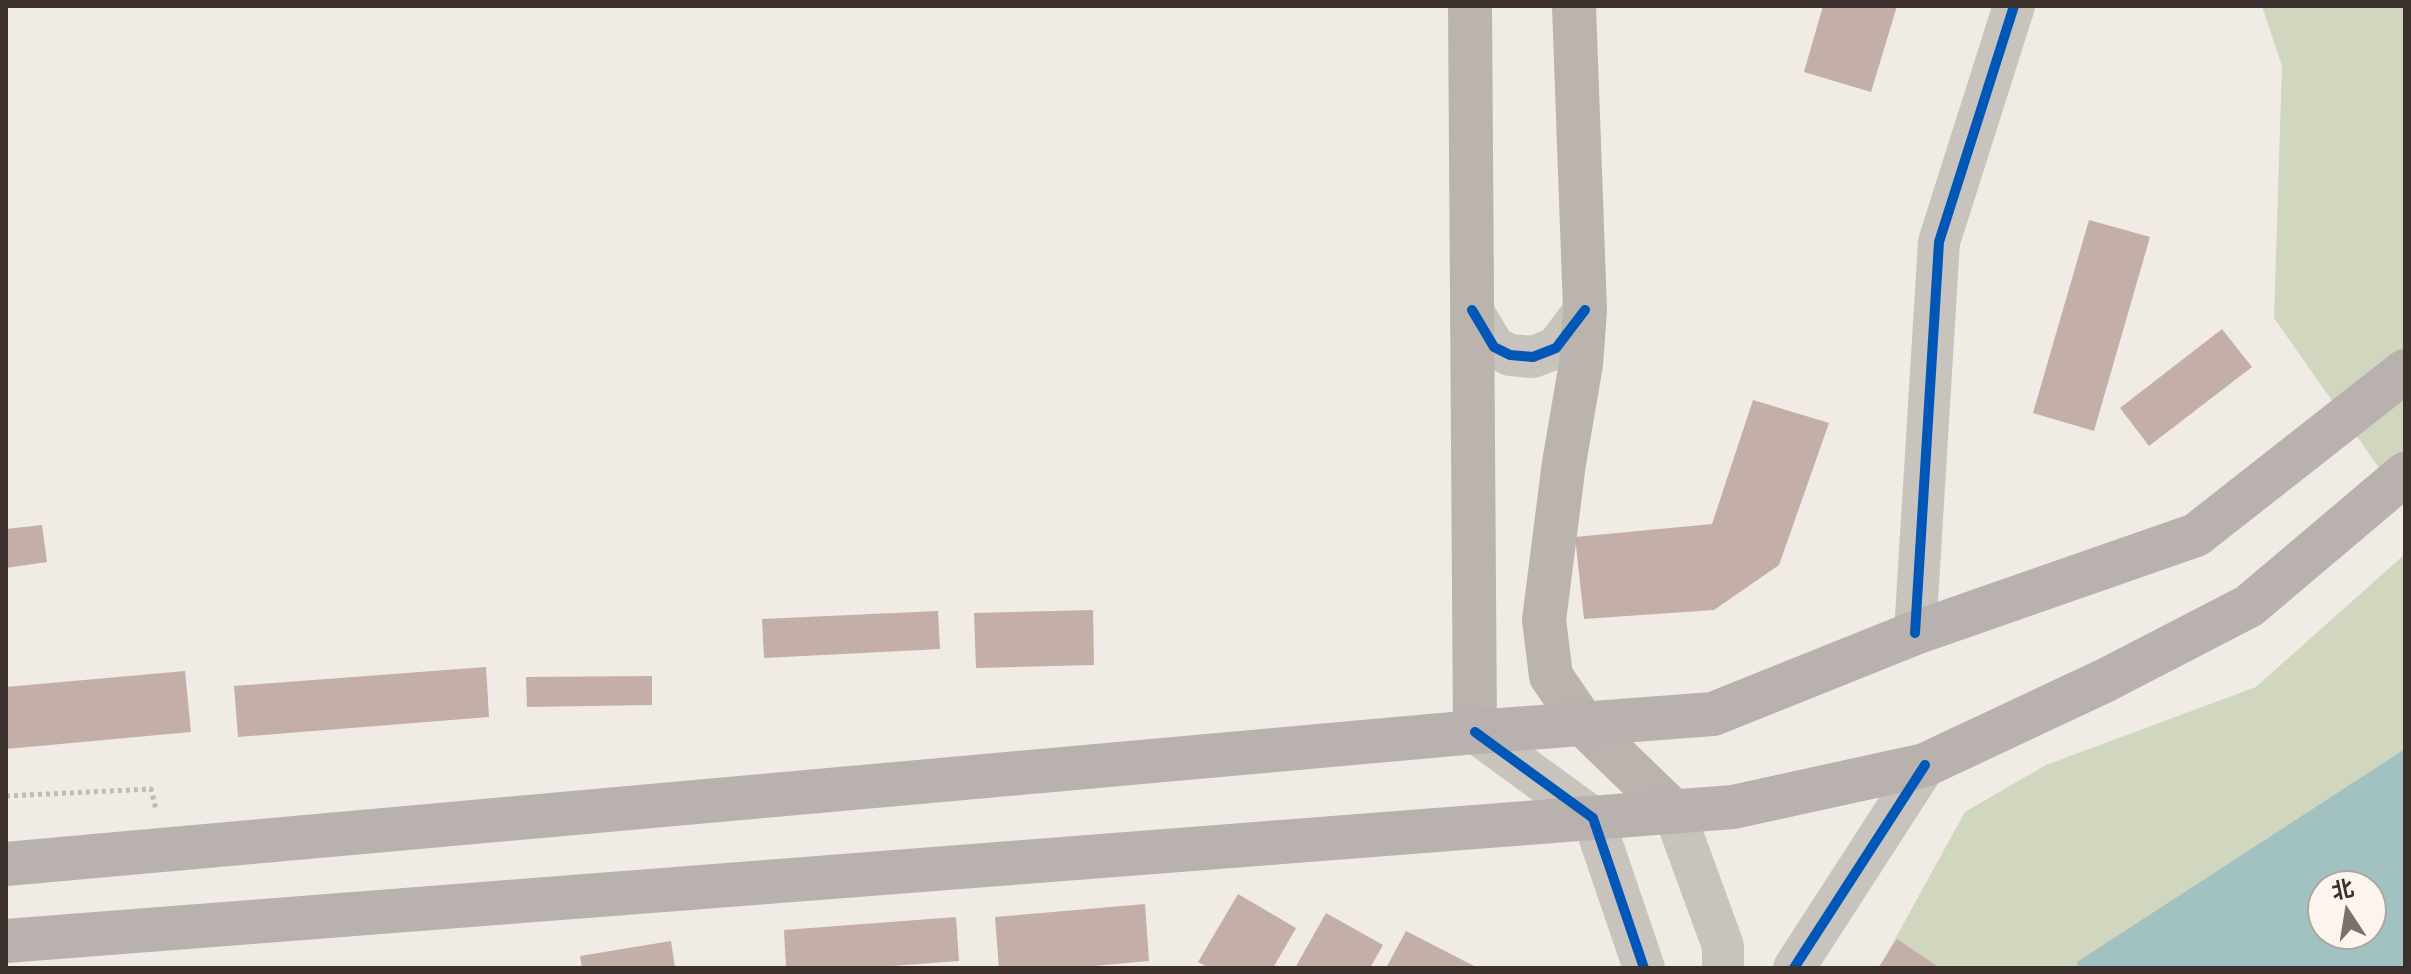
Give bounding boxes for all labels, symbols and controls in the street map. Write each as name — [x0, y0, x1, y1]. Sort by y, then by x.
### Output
north arrow — [2307, 870, 2387, 950]
text: 北 — [2329, 873, 2356, 903]

